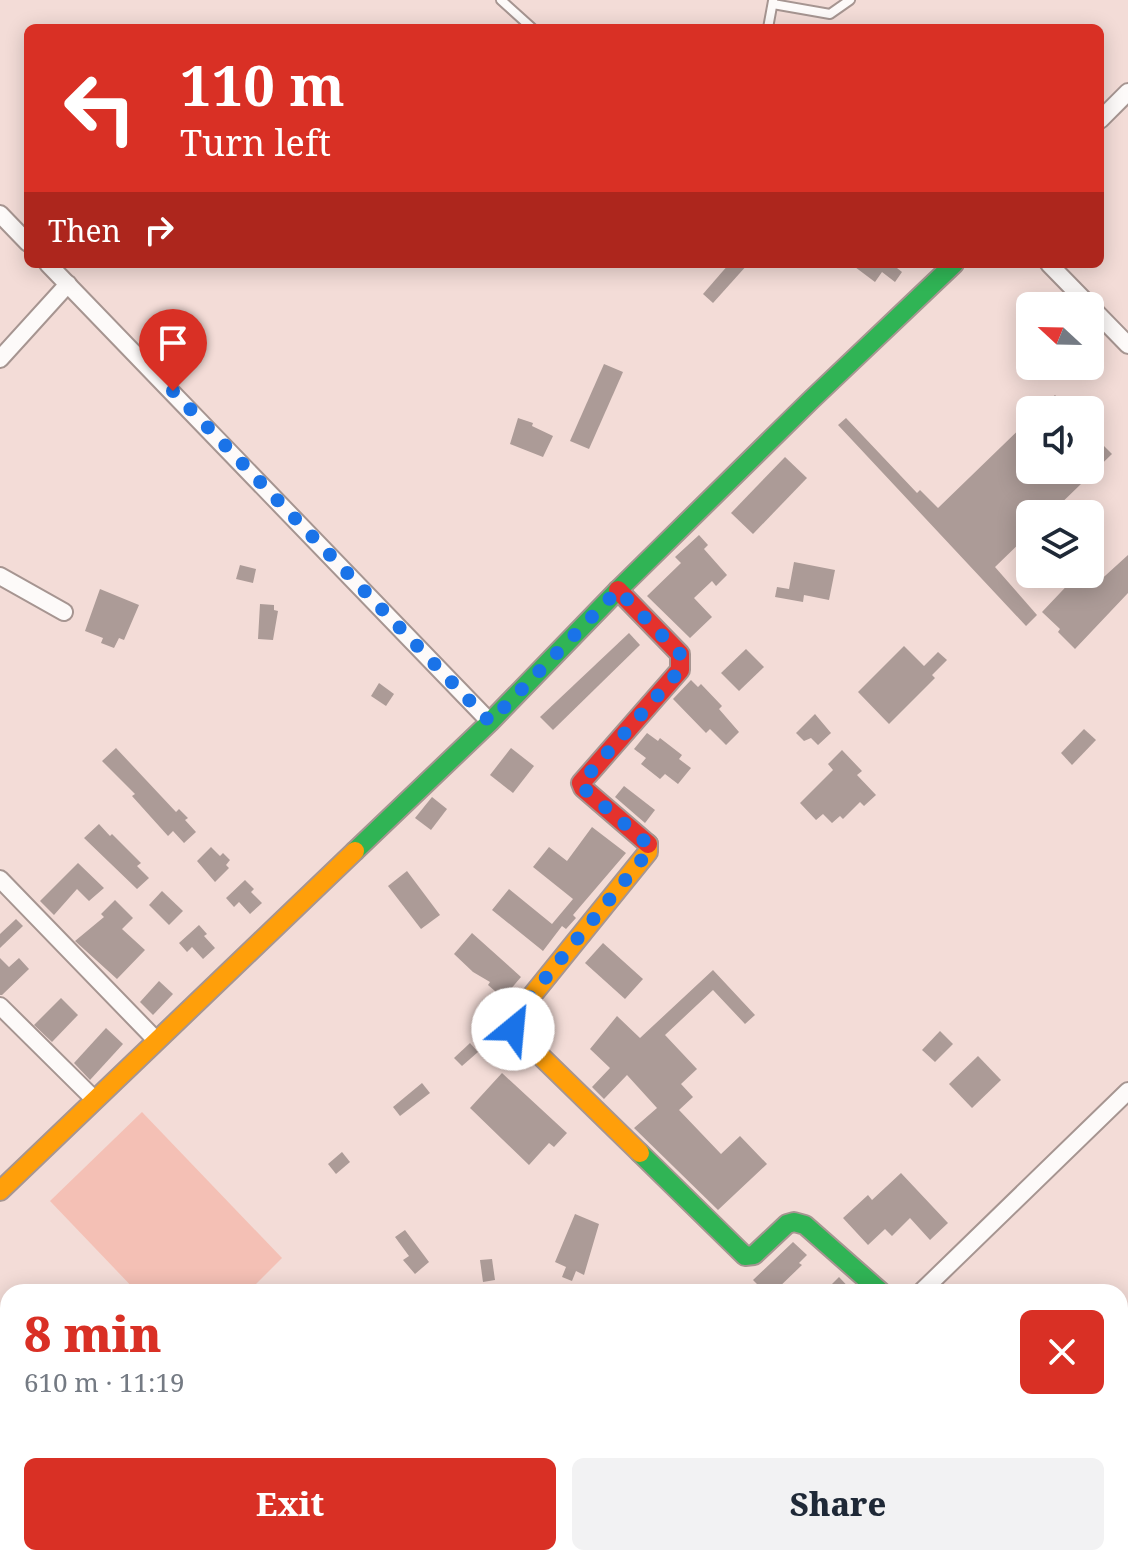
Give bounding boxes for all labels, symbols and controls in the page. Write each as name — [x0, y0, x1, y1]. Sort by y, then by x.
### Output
text: 110 m — [180, 46, 345, 122]
icon: left — [48, 56, 152, 160]
text: Turn left — [180, 118, 331, 167]
icon: right — [137, 208, 181, 252]
text: Then — [48, 210, 121, 251]
north arrow — [1016, 292, 1104, 380]
map controls — [1016, 292, 1104, 588]
pin — [139, 309, 207, 391]
icon: arrive — [151, 321, 195, 365]
button: sound — [1016, 396, 1104, 484]
button: layers — [1016, 500, 1104, 588]
position arrow — [471, 987, 555, 1071]
text: 8 min — [24, 1301, 162, 1366]
button: close — [1020, 1310, 1104, 1394]
text: 610 m · 11:19 — [24, 1364, 185, 1400]
button: Exit — [24, 1458, 556, 1550]
button: Share — [572, 1458, 1104, 1550]

